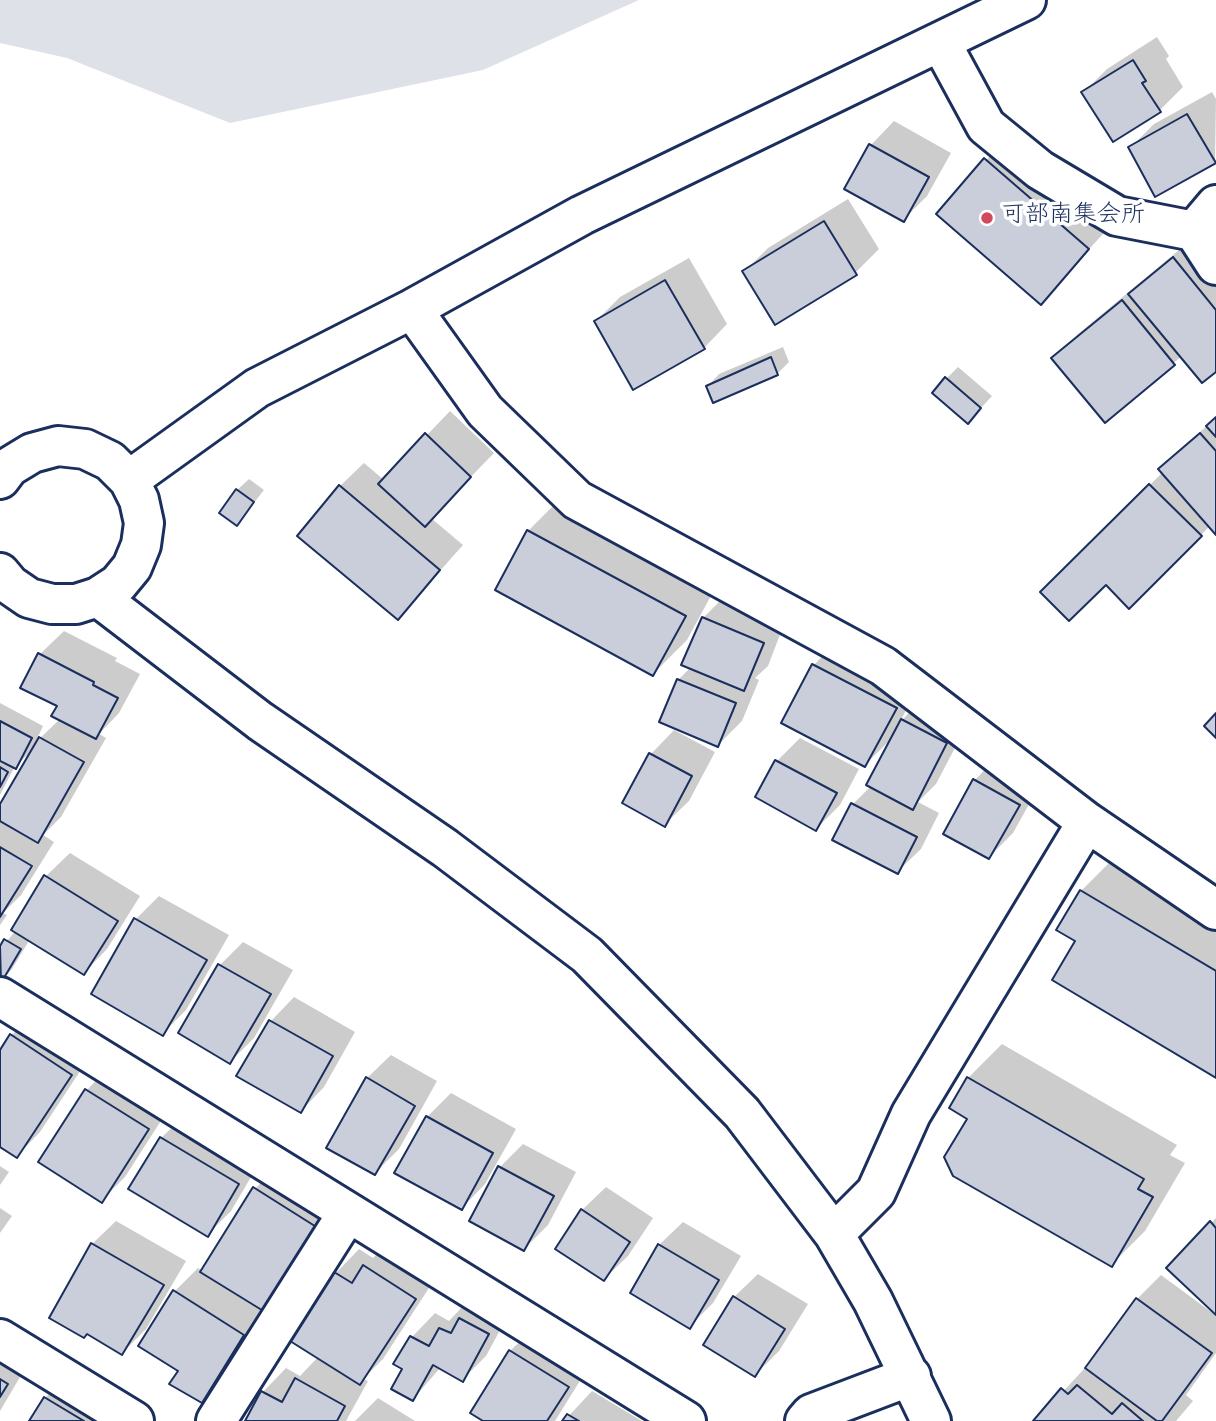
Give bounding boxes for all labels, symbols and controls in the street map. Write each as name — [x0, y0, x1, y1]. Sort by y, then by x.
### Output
place label: 可部南集会所 — [1001, 204, 1145, 232]
marker: 可部南集会所 — [979, 210, 995, 226]

